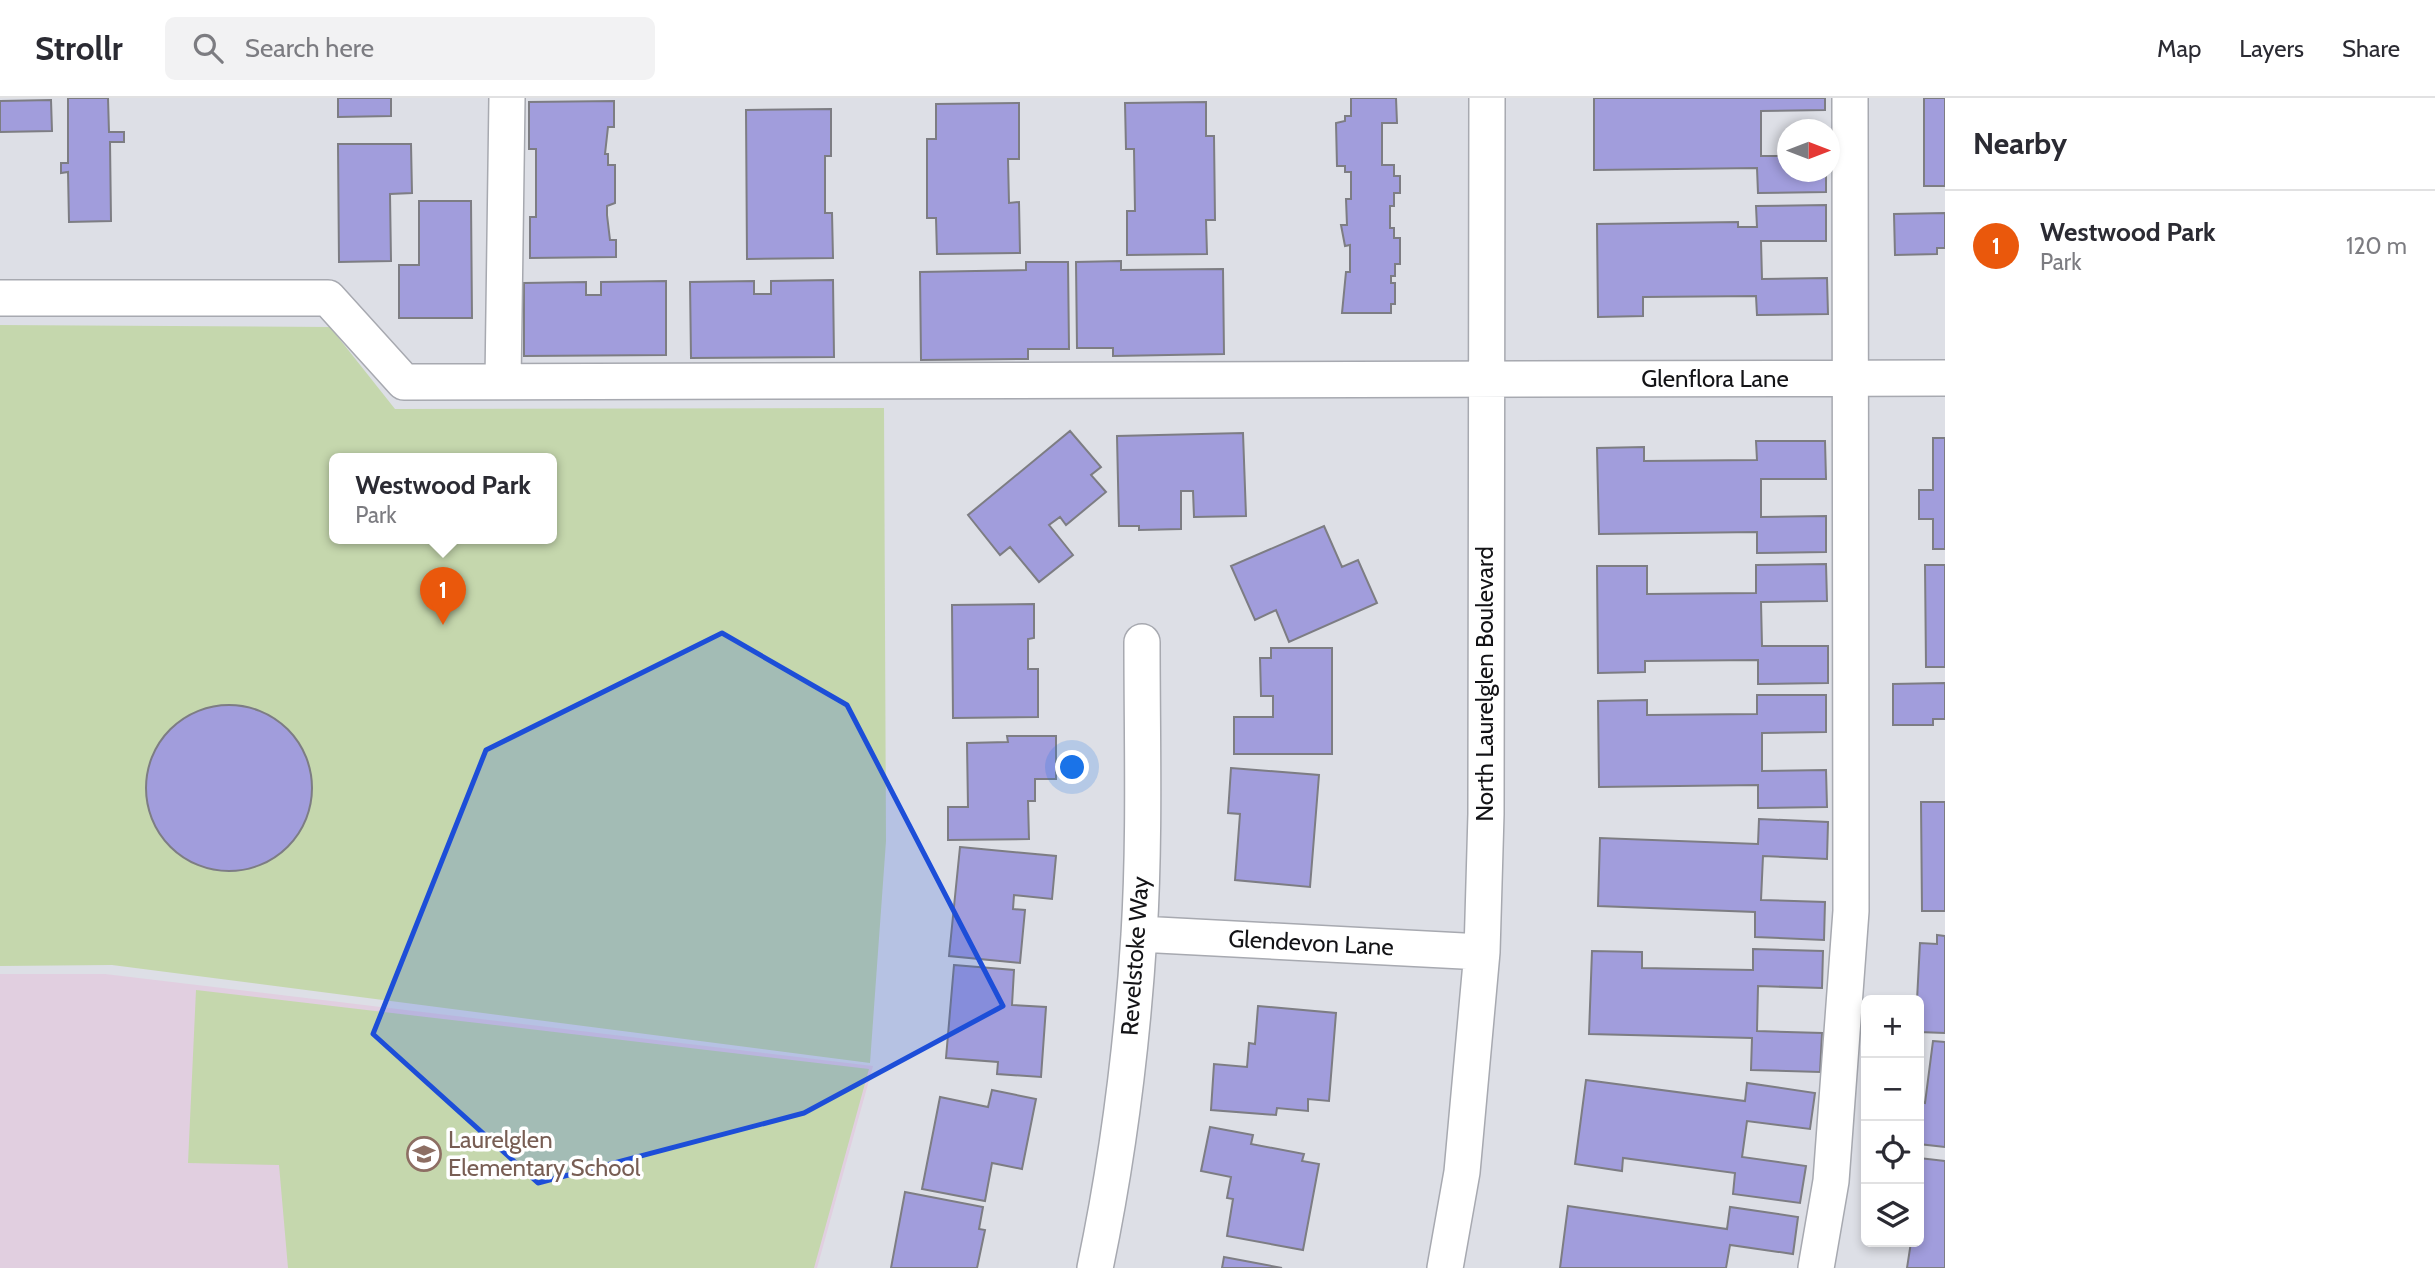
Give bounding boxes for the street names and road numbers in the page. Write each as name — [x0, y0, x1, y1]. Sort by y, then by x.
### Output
street label: Glenflora Lane — [1641, 364, 1789, 393]
street label: North Laurelglen Boulevard — [1470, 546, 1499, 822]
street label: Revelstoke Way — [1114, 875, 1155, 1037]
street label: Glendevon Lane — [1228, 924, 1394, 961]

